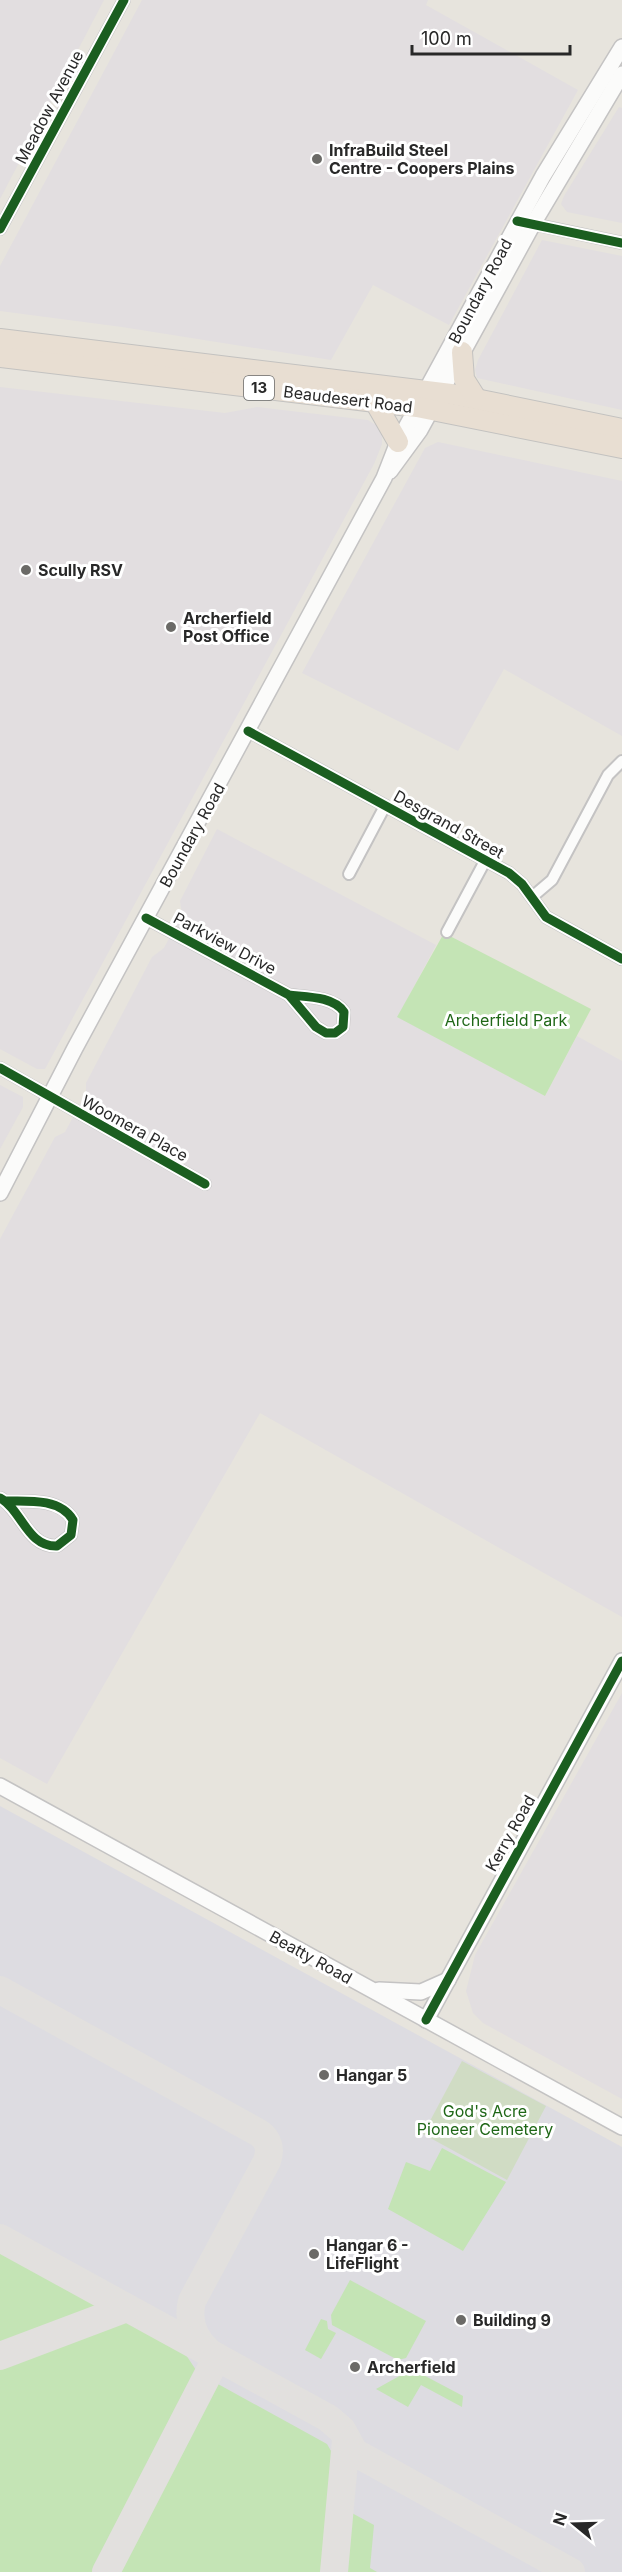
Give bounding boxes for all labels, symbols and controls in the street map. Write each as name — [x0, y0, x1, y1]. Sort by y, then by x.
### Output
scale bar — [412, 18, 570, 56]
text: 100 m — [421, 28, 472, 49]
street label: Meadow Avenue — [11, 47, 87, 167]
place label: InfraBuild Steel Centre - Coopers Plains — [329, 140, 515, 178]
marker: InfraBuild Steel Centre - Coopers Plains — [310, 152, 324, 166]
street label: Boundary Road — [444, 235, 516, 347]
road number: 13 — [244, 376, 274, 400]
street label: Beaudesert Road — [282, 381, 414, 417]
place label: Scully RSV — [38, 560, 123, 580]
marker: Scully RSV — [19, 563, 33, 577]
place label: Archerfield Post Office — [183, 608, 272, 646]
marker: Archerfield Post Office — [164, 620, 178, 634]
street label: Boundary Road — [155, 779, 229, 891]
street label: Desgrand Street — [390, 785, 508, 863]
street label: Parkview Drive — [170, 908, 280, 978]
park label: Archerfield Park — [445, 1010, 567, 1030]
street label: Woomera Place — [78, 1091, 192, 1165]
street label: Kerry Road — [481, 1791, 539, 1875]
street label: Beatty Road — [266, 1926, 356, 1988]
place label: Hangar 5 — [336, 2065, 407, 2085]
marker: Hangar 5 — [317, 2068, 331, 2082]
park label: God's Acre Pioneer Cemetery — [417, 2101, 553, 2139]
place label: Hangar 6 - LifeFlight — [326, 2235, 409, 2273]
marker: Hangar 6 - LifeFlight — [307, 2247, 321, 2261]
place label: Building 9 — [473, 2310, 551, 2330]
marker: Building 9 — [454, 2313, 468, 2327]
place label: Archerfield — [367, 2357, 456, 2377]
marker: Archerfield — [348, 2360, 362, 2374]
north arrow — [544, 2494, 604, 2554]
text: N — [548, 2510, 571, 2528]

